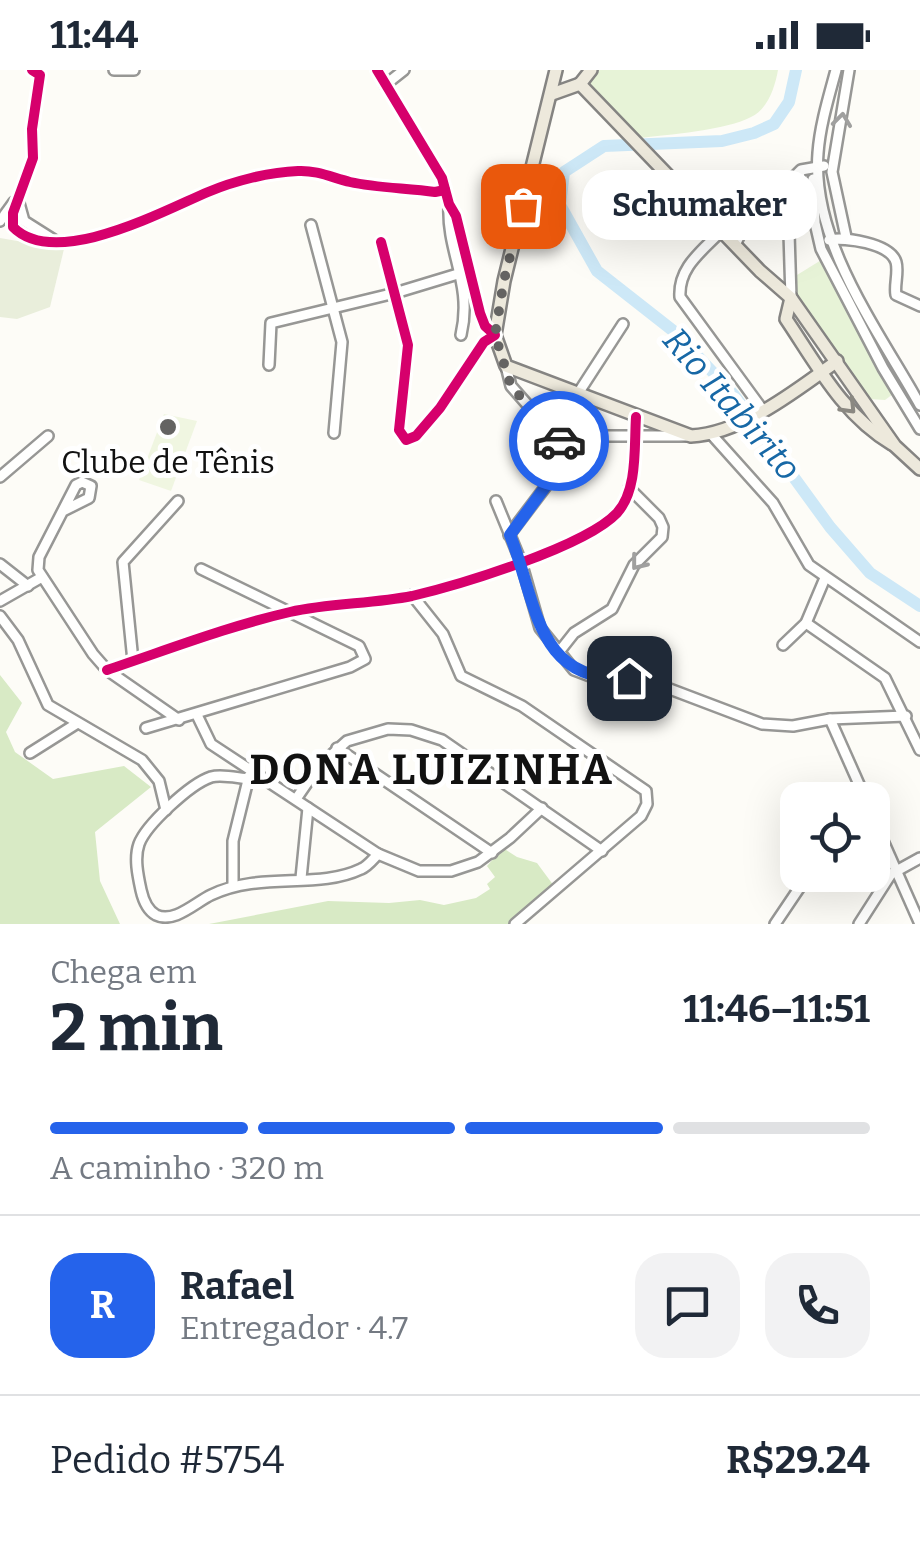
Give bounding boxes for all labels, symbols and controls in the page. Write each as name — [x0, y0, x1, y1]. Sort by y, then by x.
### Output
text: 11:44 — [50, 12, 138, 58]
one-way arrow — [831, 111, 852, 127]
pin — [481, 164, 566, 249]
callout: Schumaker — [583, 171, 818, 241]
icon: bag — [496, 179, 551, 234]
text: Schumaker — [612, 186, 787, 224]
water label: Rio Itabirito — [654, 319, 810, 489]
courier — [509, 391, 609, 491]
one-way arrow — [837, 396, 855, 414]
icon: car — [532, 414, 587, 469]
marker: Clube de Tênis — [157, 416, 179, 438]
place label: Clube de Tênis — [61, 443, 275, 481]
one-way arrow — [632, 551, 650, 569]
pin — [587, 636, 672, 721]
icon: home — [602, 651, 657, 706]
district label: DONA LUIZINHA — [249, 745, 615, 795]
map controls — [780, 782, 890, 892]
button: locate — [780, 782, 890, 892]
text: Chega em — [50, 953, 197, 991]
text: 11:46–11:51 — [683, 986, 870, 1032]
text: 2 min — [50, 989, 223, 1067]
text: A caminho · 320 m — [50, 1149, 324, 1187]
button: chat — [635, 1253, 740, 1358]
button: phone — [765, 1253, 870, 1358]
text: Rafael — [180, 1263, 294, 1309]
text: R — [90, 1282, 115, 1328]
text: Entregador · 4.7 — [180, 1309, 408, 1347]
text: Pedido #5754 — [50, 1437, 285, 1483]
text: R$29.24 — [726, 1437, 870, 1483]

